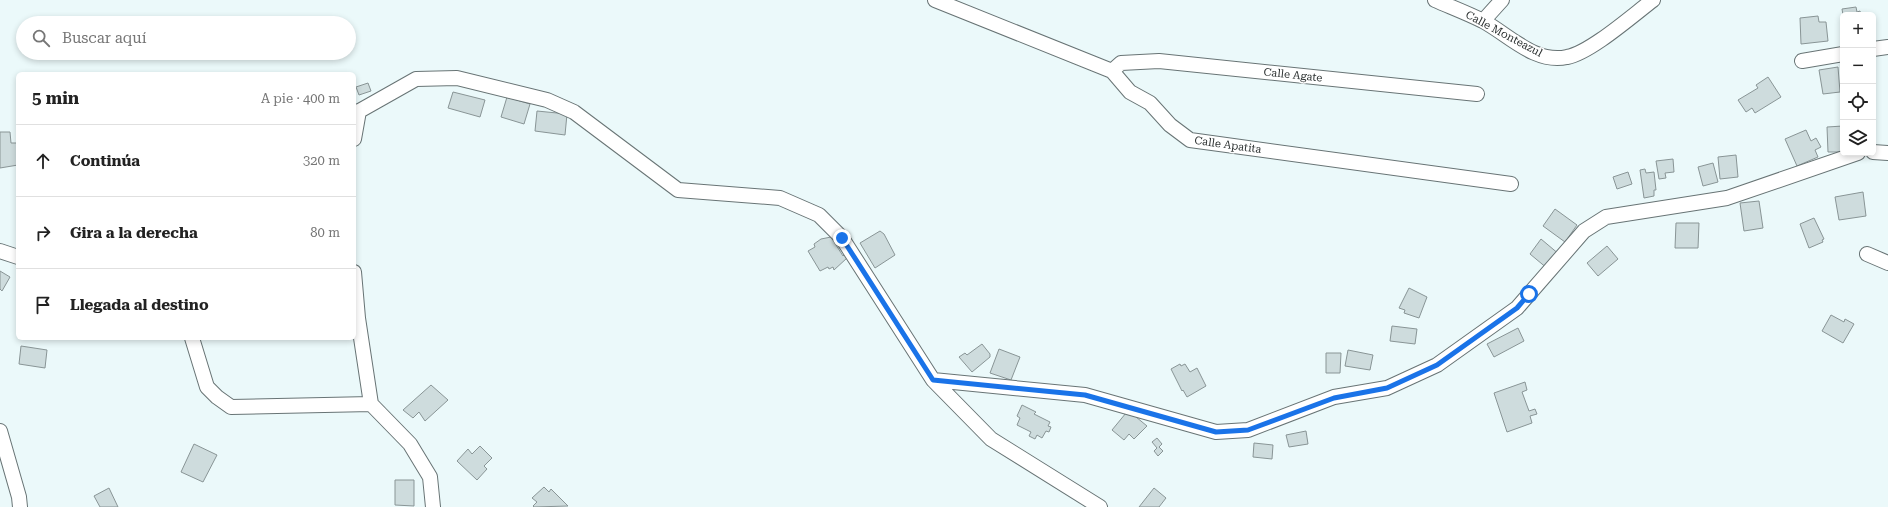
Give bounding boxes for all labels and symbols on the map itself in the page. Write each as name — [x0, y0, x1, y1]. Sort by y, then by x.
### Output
street label: Calle Monteazul — [1463, 8, 1545, 60]
street label: Calle Agate — [1263, 65, 1323, 85]
street label: Calle Apatita — [1194, 134, 1262, 156]
route end — [833, 229, 851, 247]
route start — [1520, 285, 1538, 303]

